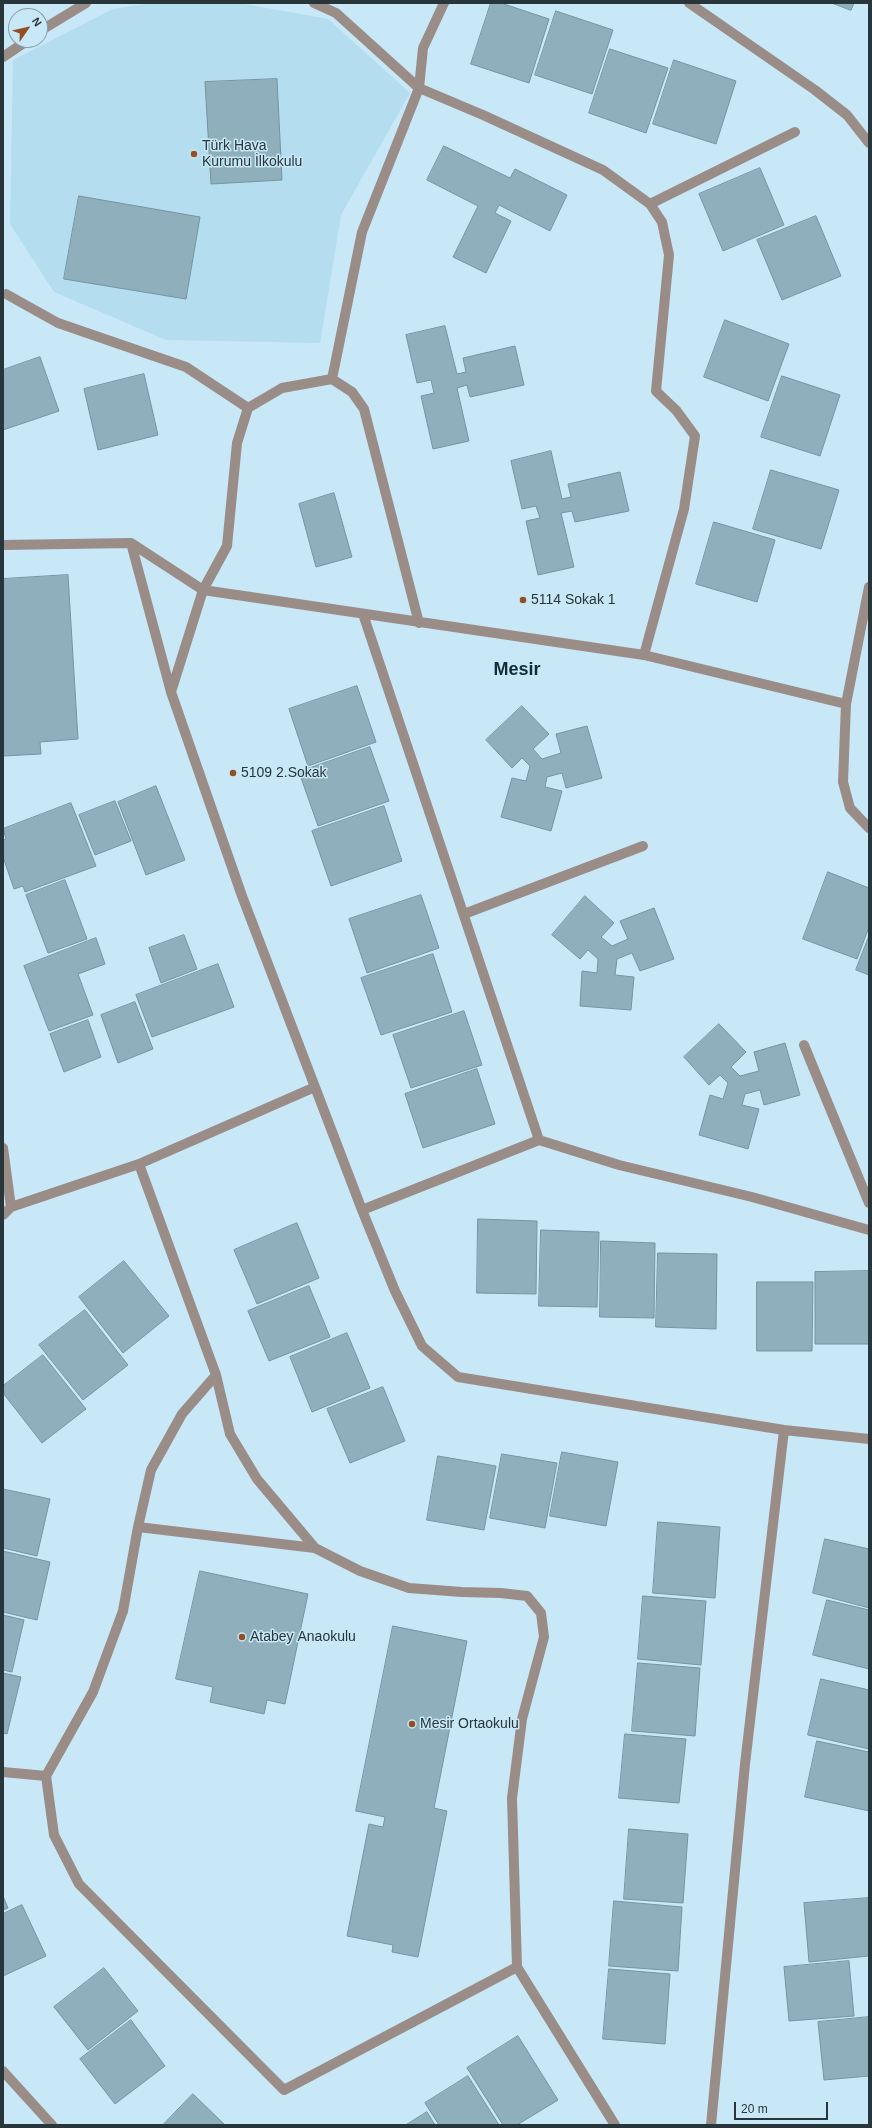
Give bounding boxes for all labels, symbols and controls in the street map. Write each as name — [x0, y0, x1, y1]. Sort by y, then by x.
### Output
north arrow — [8, 8, 48, 48]
text: N — [30, 15, 44, 28]
place label: Türk Hava Kurumu İlkokulu — [202, 138, 302, 170]
marker: Türk Hava Kurumu İlkokulu — [189, 149, 199, 159]
place label: 5114 Sokak 1 — [531, 592, 616, 608]
marker: 5114 Sokak 1 — [518, 595, 528, 605]
district label: Mesir — [493, 659, 541, 681]
place label: 5109 2.Sokak — [241, 765, 327, 781]
marker: 5109 2.Sokak — [228, 768, 238, 778]
place label: Atabey Anaokulu — [250, 1629, 356, 1645]
marker: Atabey Anaokulu — [237, 1632, 247, 1642]
place label: Mesir Ortaokulu — [420, 1716, 519, 1732]
marker: Mesir Ortaokulu — [407, 1719, 417, 1729]
scale bar — [736, 2094, 830, 2120]
text: 20 m — [741, 2102, 768, 2116]

